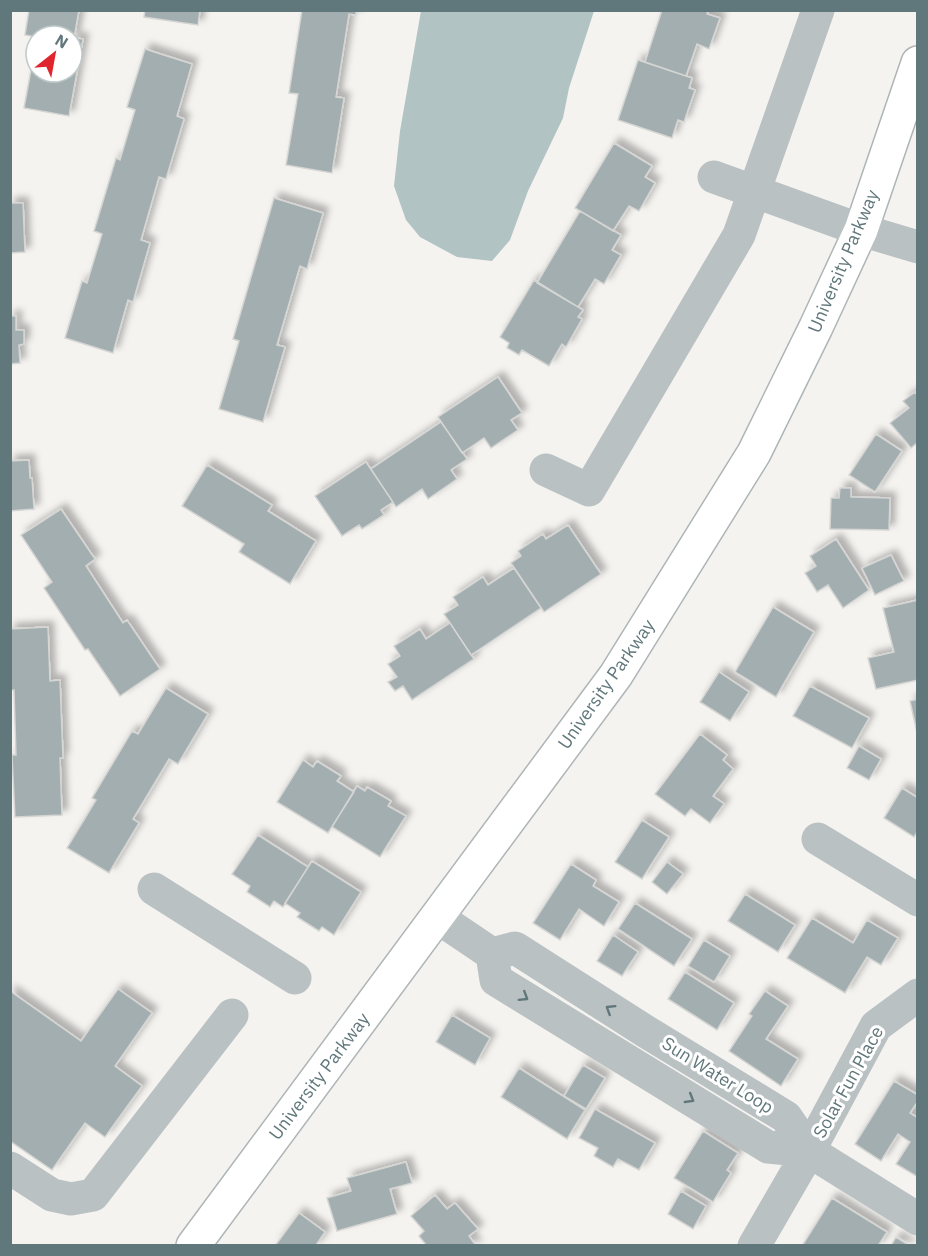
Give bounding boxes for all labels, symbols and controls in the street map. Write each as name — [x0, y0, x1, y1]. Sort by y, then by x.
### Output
north arrow — [24, 24, 84, 84]
text: N — [52, 30, 72, 53]
street label: University Parkway — [802, 186, 884, 336]
street label: University Parkway — [553, 615, 659, 753]
one-way arrow — [518, 990, 528, 1002]
one-way arrow — [606, 1004, 616, 1016]
street label: University Parkway — [264, 1008, 374, 1144]
street label: Solar Fun Place — [808, 1022, 888, 1142]
street label: Sun Water Loop — [658, 1032, 778, 1118]
one-way arrow — [684, 1092, 694, 1104]

